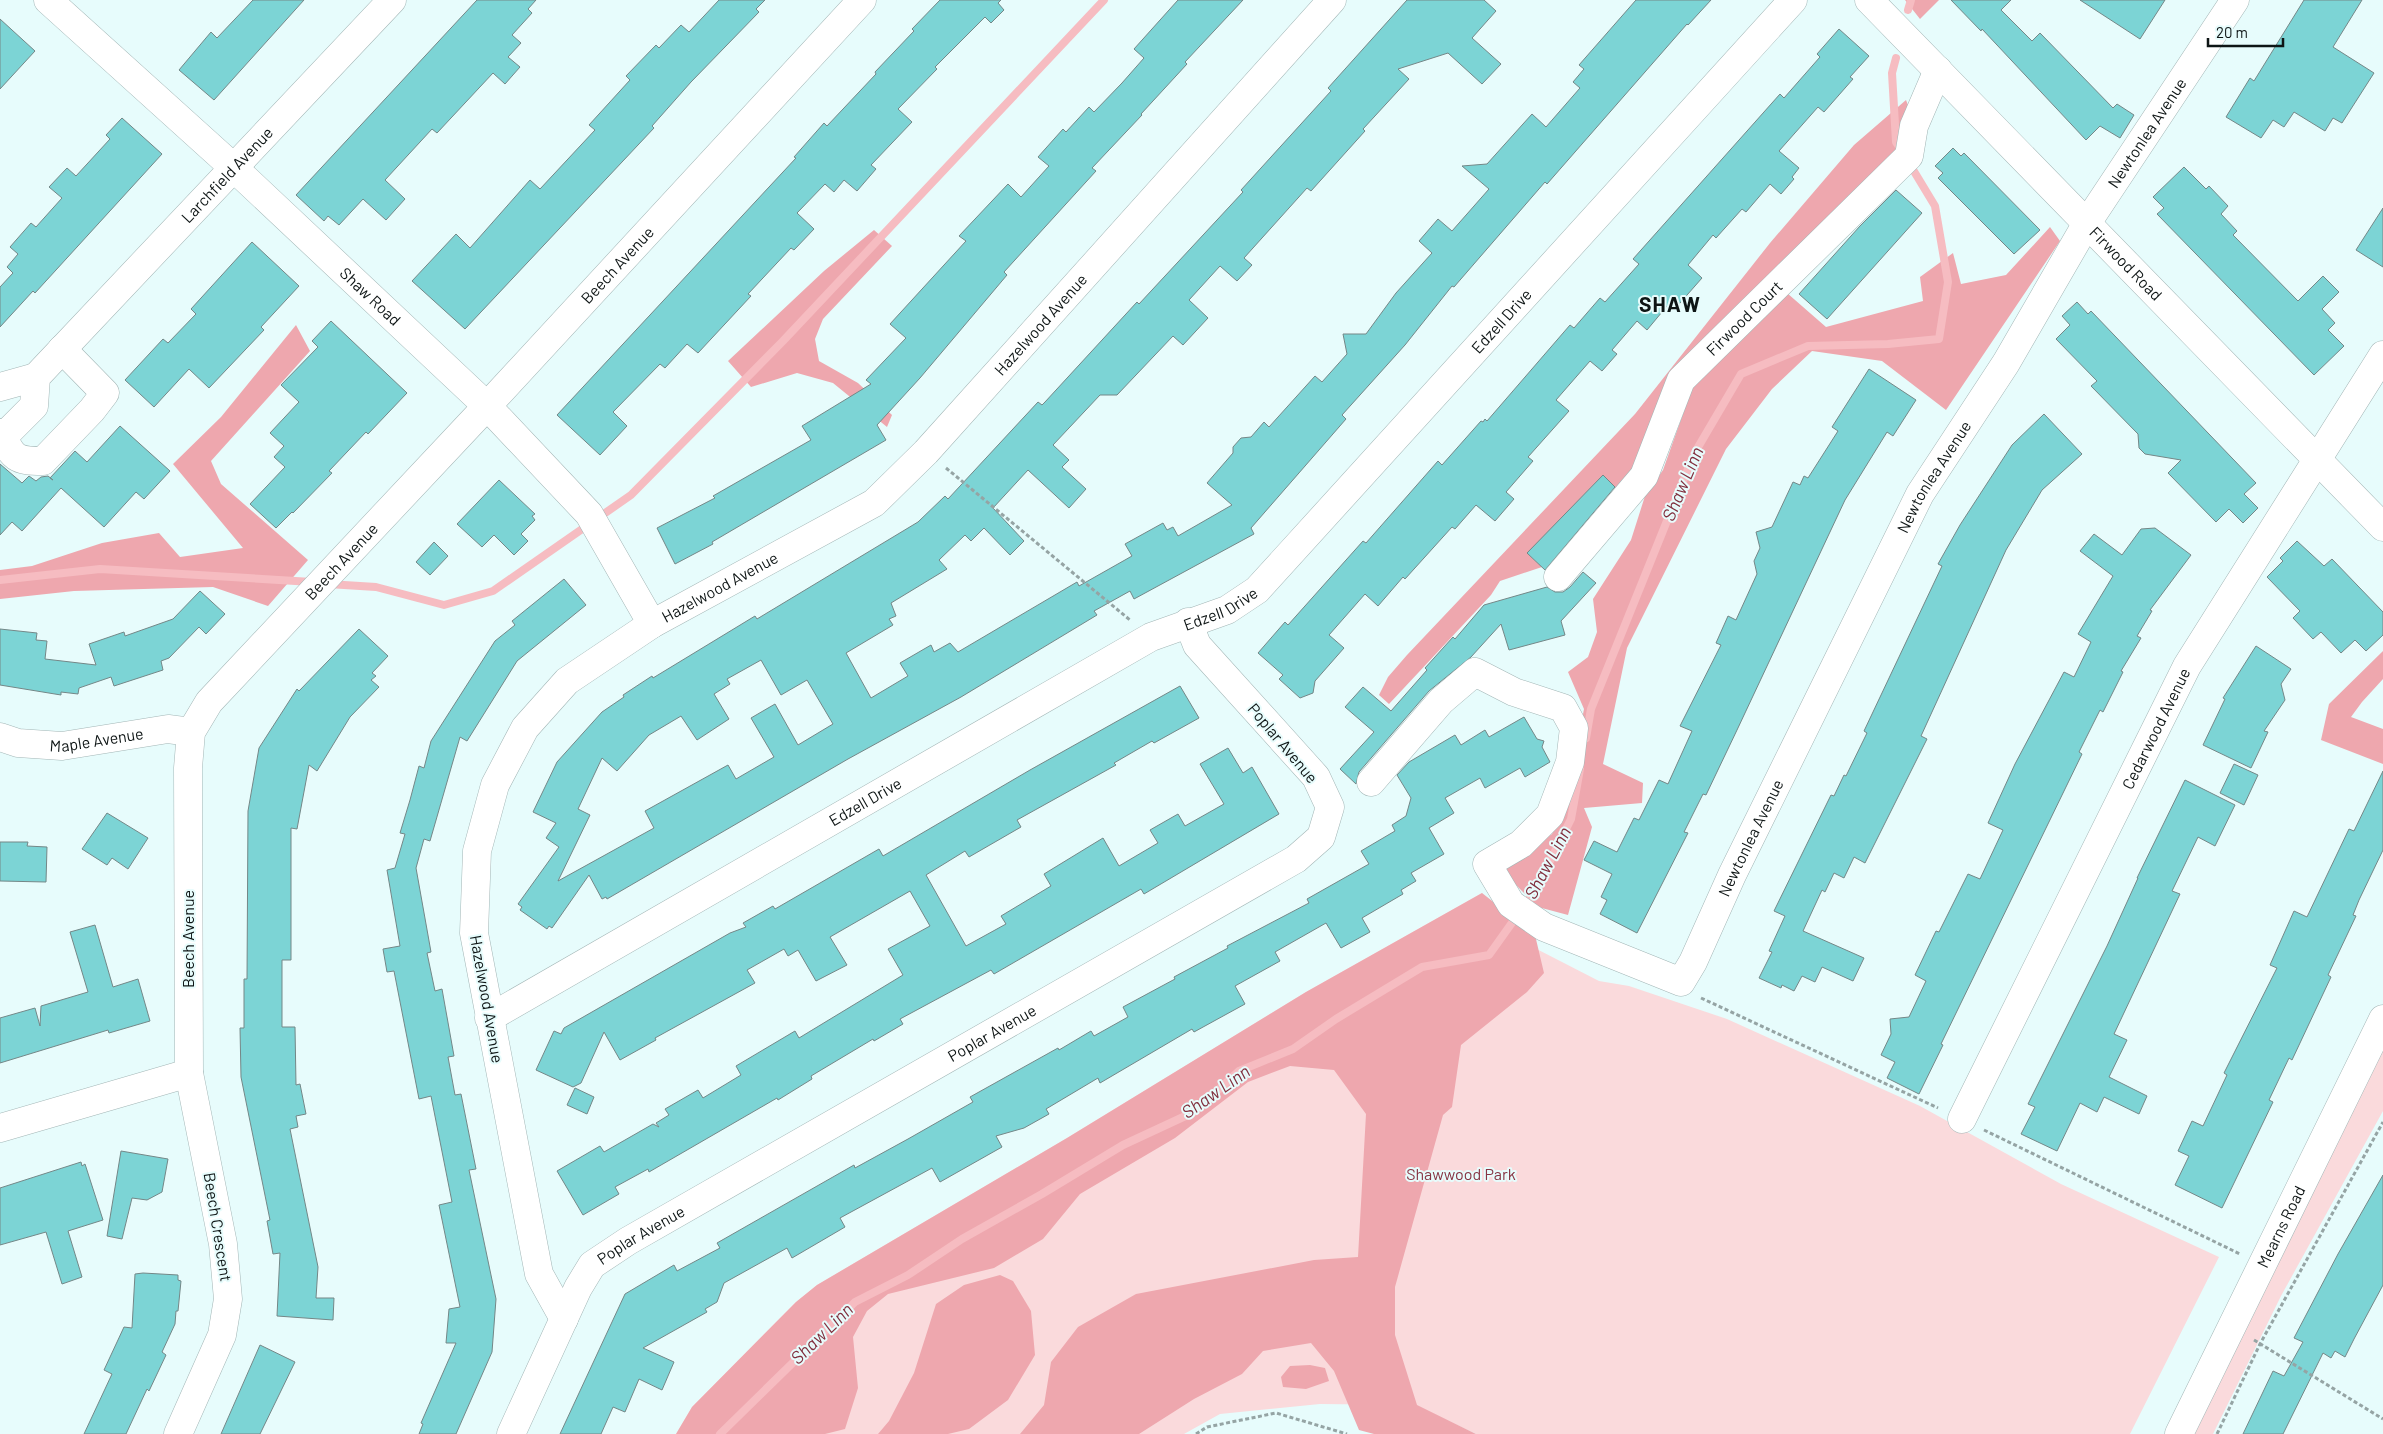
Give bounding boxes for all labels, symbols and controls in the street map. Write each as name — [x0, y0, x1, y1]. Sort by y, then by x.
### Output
scale bar — [2208, 15, 2283, 47]
text: 20 m — [2216, 23, 2248, 41]
street label: Newtonlea Avenue — [2103, 74, 2190, 191]
street label: Larchfield Avenue — [177, 123, 276, 226]
street label: Beech Avenue — [577, 222, 657, 307]
street label: Firwood Road — [2086, 222, 2166, 304]
street label: Shaw Road — [337, 263, 405, 329]
street label: Hazelwood Avenue — [990, 270, 1091, 379]
street label: Firwood Court — [1702, 276, 1786, 359]
street label: Edzell Drive — [1467, 285, 1535, 357]
district label: SHAW — [1639, 291, 1701, 316]
street label: Newtonlea Avenue — [1892, 417, 1975, 536]
water label: Shaw Linn — [1657, 443, 1708, 524]
street label: Beech Avenue — [300, 519, 381, 603]
street label: Hazelwood Avenue — [658, 547, 781, 626]
street label: Edzell Drive — [1181, 582, 1261, 634]
street label: Cedarwood Avenue — [2117, 665, 2194, 792]
street label: Poplar Avenue — [1244, 699, 1322, 787]
street label: Maple Avenue — [49, 723, 145, 755]
street label: Edzell Drive — [825, 773, 904, 829]
street label: Newtonlea Avenue — [1714, 776, 1787, 899]
water label: Shaw Linn — [1519, 823, 1575, 902]
street label: Beech Avenue — [178, 890, 197, 988]
street label: Hazelwood Avenue — [467, 934, 508, 1064]
street label: Poplar Avenue — [944, 1000, 1039, 1065]
water label: Shaw Linn — [1177, 1060, 1254, 1123]
park label: Shawwood Park — [1406, 1164, 1516, 1183]
street label: Beech Crescent — [201, 1171, 236, 1283]
street label: Mearns Road — [2252, 1182, 2309, 1271]
street label: Poplar Avenue — [593, 1201, 688, 1268]
water label: Shaw Linn — [785, 1298, 857, 1368]

